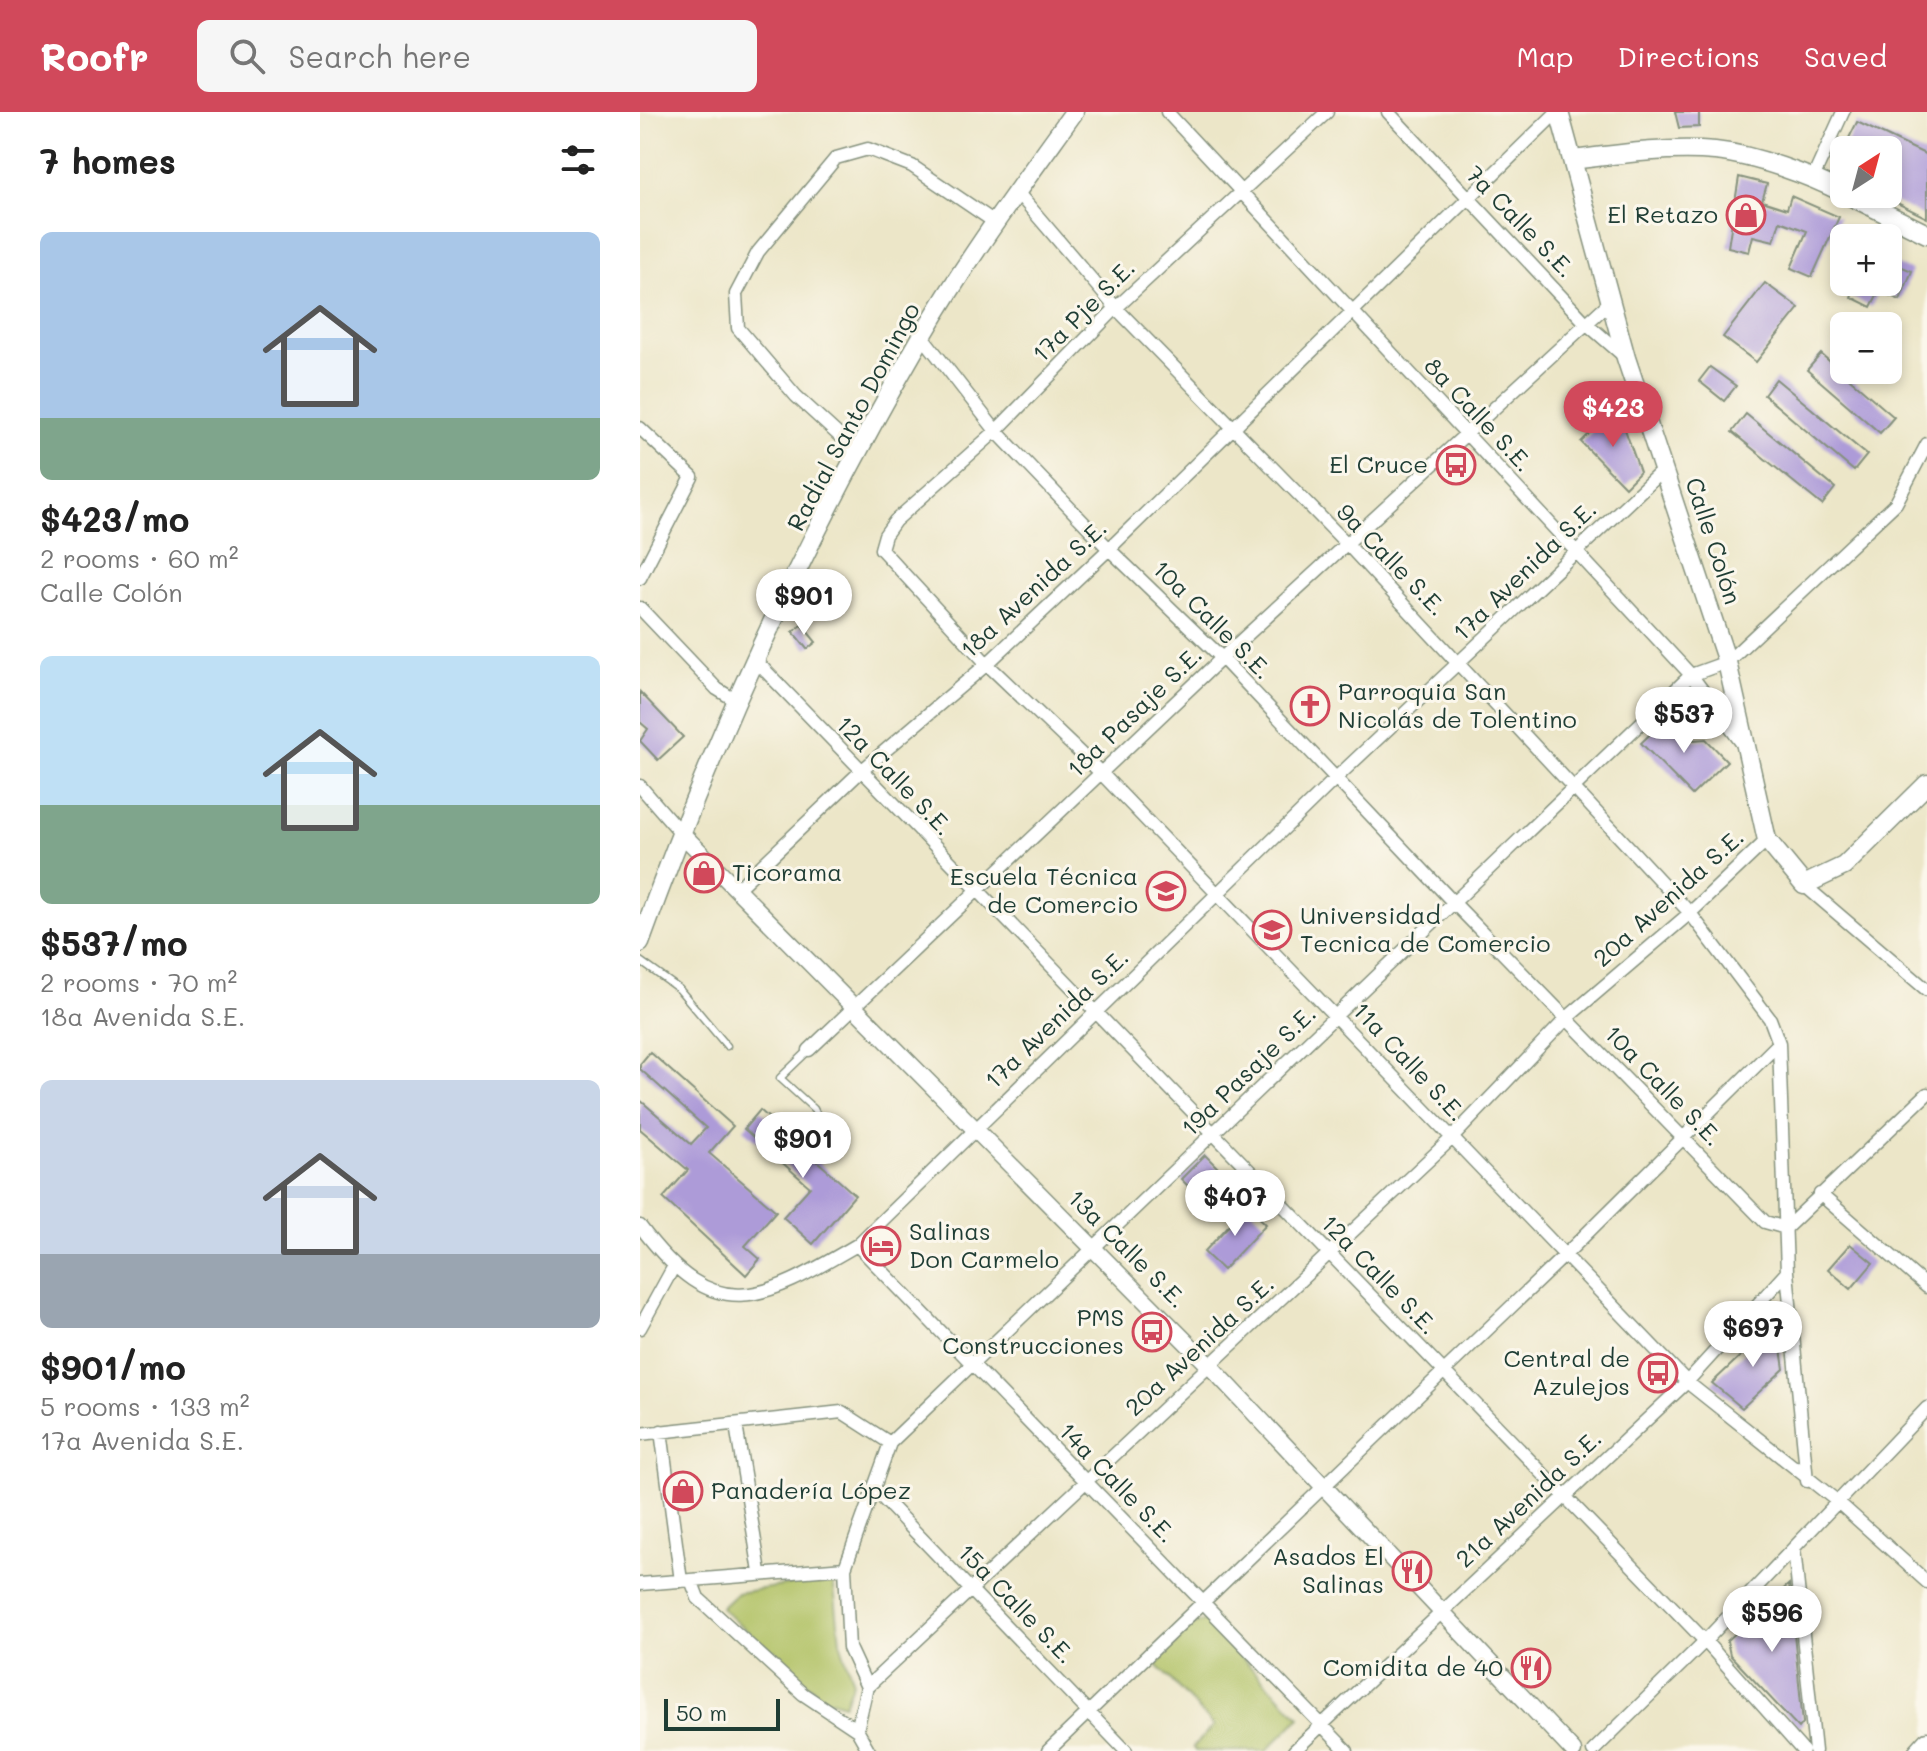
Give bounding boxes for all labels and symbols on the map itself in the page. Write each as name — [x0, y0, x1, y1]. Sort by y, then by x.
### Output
north arrow — [1830, 136, 1902, 208]
street label: 7a Calle S.E. — [1460, 158, 1582, 284]
shop icon: El Retazo — [1725, 194, 1767, 236]
place label: El Retazo — [1607, 198, 1718, 229]
street label: 17a Pje S.E. — [1025, 252, 1141, 368]
street label: Radial Santo Domingo — [779, 297, 926, 536]
street label: 8a Calle S.E. — [1418, 350, 1540, 478]
pin: $423 — [1566, 381, 1660, 449]
bus stop icon: El Cruce — [1435, 444, 1477, 486]
place label: El Cruce — [1329, 448, 1428, 479]
street label: Calle Colón — [1679, 473, 1750, 608]
street label: 17a Avenida S.E. — [1445, 493, 1603, 647]
street label: 9a Calle S.E. — [1331, 496, 1454, 622]
street label: 18a Avenida S.E. — [953, 512, 1113, 664]
street label: 10a Calle S.E. — [1147, 553, 1279, 685]
pin: $901 — [757, 569, 851, 637]
street label: 18a Pasaje S.E. — [1060, 639, 1208, 783]
place label: Parroquia San Nicolás de Tolentino — [1338, 675, 1577, 734]
church icon: Parroquia San Nicolás de Tolentino — [1289, 685, 1331, 727]
pin: $537 — [1637, 687, 1731, 755]
street label: 12a Calle S.E. — [830, 708, 960, 841]
street label: 20a Avenida S.E. — [1586, 821, 1750, 973]
shop icon: Ticorama — [683, 852, 725, 894]
place label: Ticorama — [732, 856, 842, 887]
place label: Escuela Técnica de Comercio — [950, 860, 1138, 919]
school or university icon: Escuela Técnica de Comercio — [1145, 870, 1187, 912]
place label: Universidad Tecnica de Comercio — [1300, 899, 1551, 958]
school or university icon: Universidad Tecnica de Comercio — [1251, 909, 1293, 951]
street label: 17a Avenida S.E. — [977, 941, 1135, 1095]
street label: 11a Calle S.E. — [1347, 995, 1473, 1127]
street label: 19a Pasaje S.E. — [1174, 998, 1322, 1142]
street label: 10a Calle S.E. — [1599, 1018, 1730, 1152]
pin: $901 — [756, 1112, 850, 1180]
pin: $407 — [1188, 1170, 1282, 1238]
street label: 13a Calle S.E. — [1062, 1182, 1194, 1314]
street label: 12a Calle S.E. — [1315, 1207, 1445, 1340]
place label: Salinas Don Carmelo — [909, 1215, 1059, 1274]
hotel icon: Salinas Don Carmelo — [860, 1225, 902, 1267]
street label: 20a Avenida S.E. — [1118, 1268, 1280, 1422]
place label: PMS Construcciones — [942, 1301, 1124, 1360]
pin: $697 — [1706, 1301, 1800, 1369]
bus stop icon: PMS Construcciones — [1131, 1311, 1173, 1353]
place label: Central de Azulejos — [1503, 1342, 1630, 1401]
bus stop icon: Central de Azulejos — [1637, 1352, 1679, 1394]
street label: 14a Calle S.E. — [1053, 1415, 1183, 1549]
street label: 21a Avenida S.E. — [1448, 1422, 1607, 1574]
shop icon: Panadería López — [662, 1470, 704, 1512]
place label: Panadería López — [711, 1474, 911, 1505]
street label: 15a Calle S.E. — [952, 1536, 1082, 1670]
place label: Asados El Salinas — [1272, 1540, 1384, 1599]
restaurant icon: Asados El Salinas — [1391, 1550, 1433, 1592]
pin: $596 — [1725, 1586, 1819, 1654]
restaurant icon: Comidita de 40 — [1510, 1647, 1552, 1689]
place label: Comidita de 40 — [1323, 1651, 1503, 1682]
scale bar — [664, 1695, 780, 1731]

